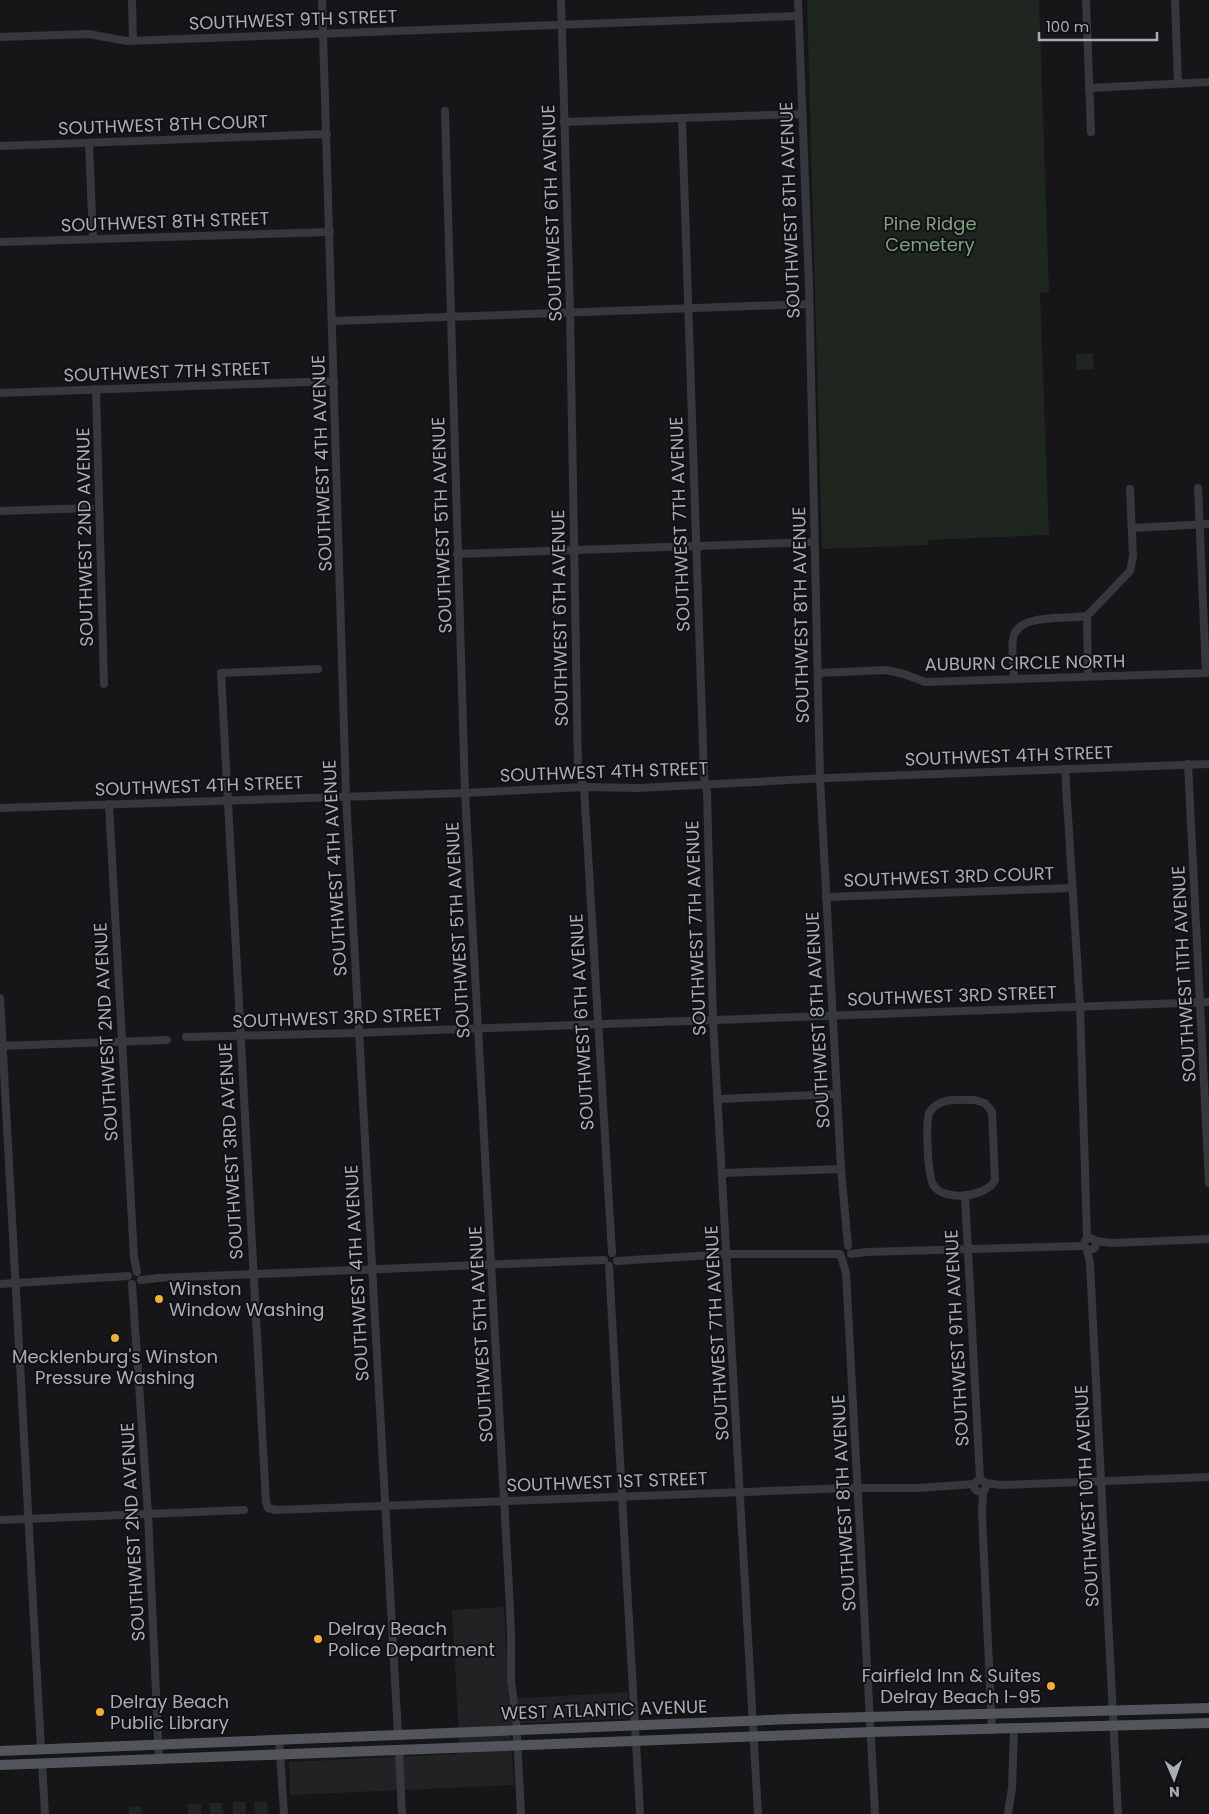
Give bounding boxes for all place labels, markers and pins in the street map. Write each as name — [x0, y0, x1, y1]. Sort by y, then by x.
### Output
place label: Winston Window Washing — [169, 1276, 325, 1322]
marker: Winston Window Washing — [153, 1293, 165, 1305]
marker: Mecklenburg's Winston Pressure Washing — [109, 1332, 121, 1344]
place label: Mecklenburg's Winston Pressure Washing — [12, 1344, 218, 1390]
place label: Delray Beach Police Department — [328, 1616, 495, 1662]
marker: Delray Beach Police Department — [312, 1633, 324, 1645]
place label: Fairfield Inn & Suites Delray Beach I-95 — [862, 1663, 1041, 1709]
marker: Fairfield Inn & Suites Delray Beach I-95 — [1045, 1680, 1057, 1692]
place label: Delray Beach Public Library — [110, 1689, 229, 1735]
marker: Delray Beach Public Library — [94, 1706, 106, 1718]

